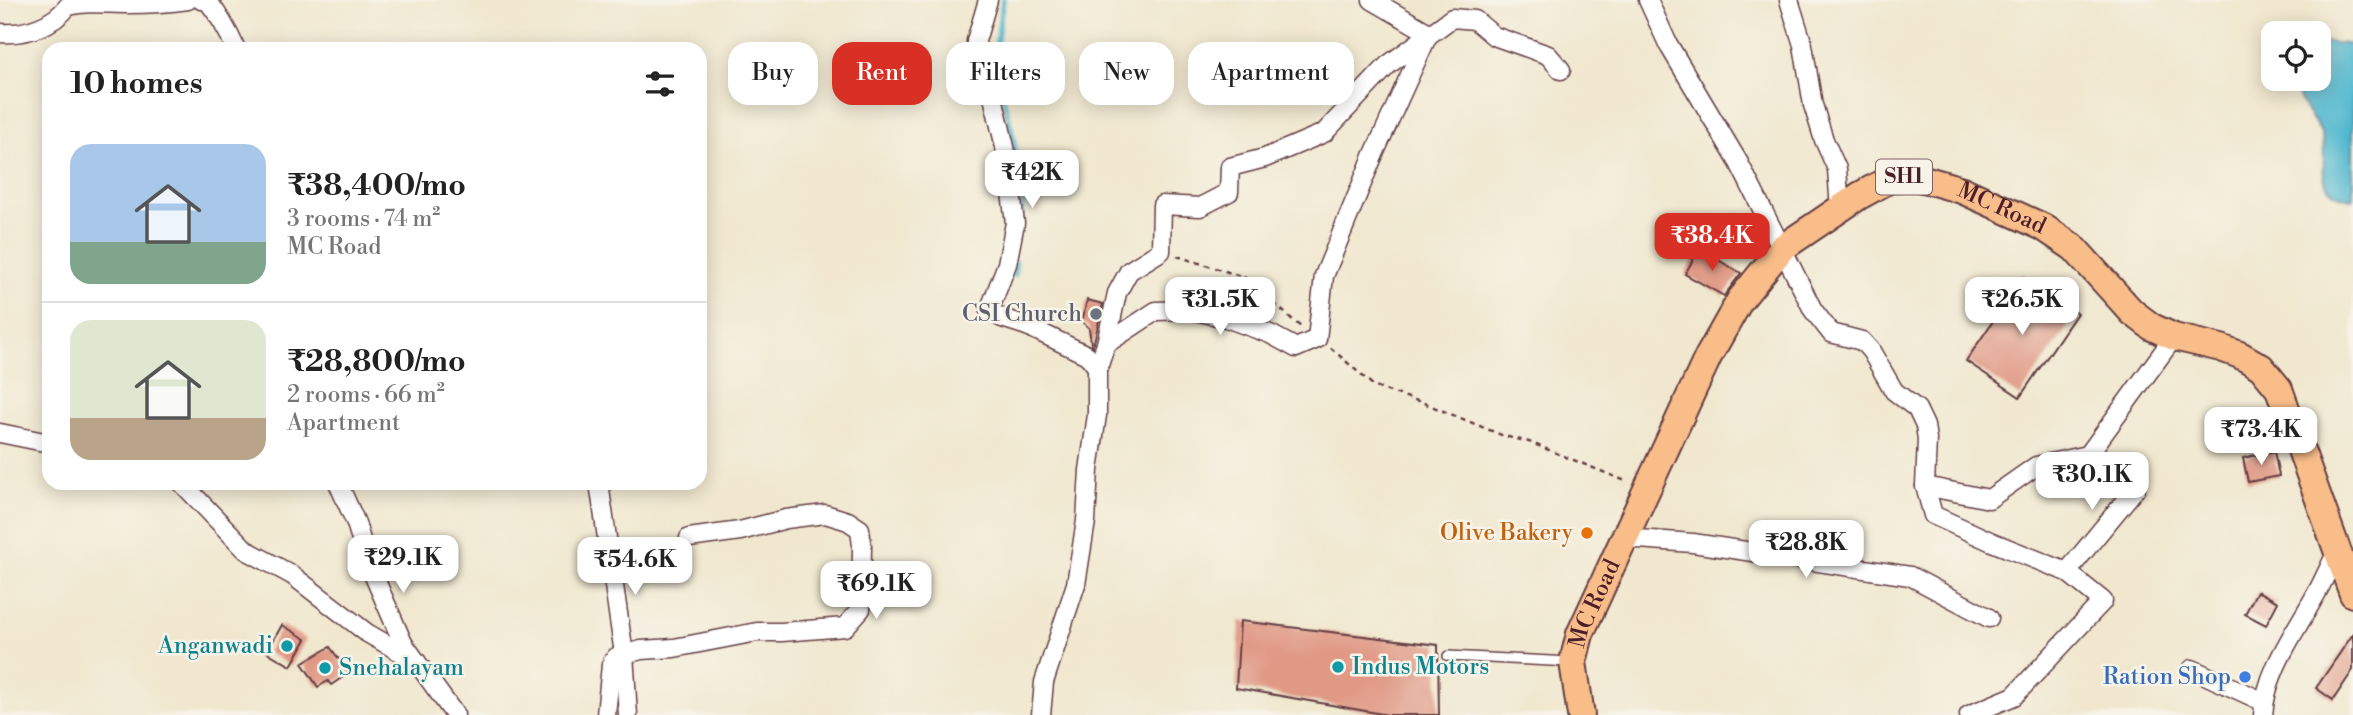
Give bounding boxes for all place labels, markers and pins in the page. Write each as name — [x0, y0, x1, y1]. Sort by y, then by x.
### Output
pin: ₹42K — [991, 150, 1073, 210]
pin: ₹38.4K — [1655, 214, 1769, 273]
pin: ₹31.5K — [1163, 278, 1277, 337]
pin: ₹26.5K — [1965, 278, 2079, 337]
place label: CSI Church — [962, 300, 1082, 328]
marker: CSI Church — [1088, 306, 1104, 322]
pin: ₹73.4K — [2204, 407, 2318, 467]
pin: ₹30.1K — [2035, 452, 2149, 512]
place label: Olive Bakery — [1440, 519, 1574, 547]
pin: ₹28.8K — [1749, 520, 1863, 580]
marker: Olive Bakery — [1579, 525, 1595, 541]
pin: ₹29.1K — [346, 536, 460, 595]
pin: ₹54.6K — [578, 538, 692, 597]
pin: ₹69.1K — [819, 562, 933, 621]
place label: Anganwadi — [157, 632, 273, 660]
marker: Anganwadi — [279, 638, 295, 654]
place label: Indus Motors — [1352, 653, 1489, 681]
place label: Snehalayam — [339, 654, 464, 682]
marker: Indus Motors — [1330, 659, 1346, 675]
marker: Snehalayam — [317, 660, 333, 676]
place label: Ration Shop — [2103, 663, 2231, 691]
marker: Ration Shop — [2237, 669, 2253, 685]

